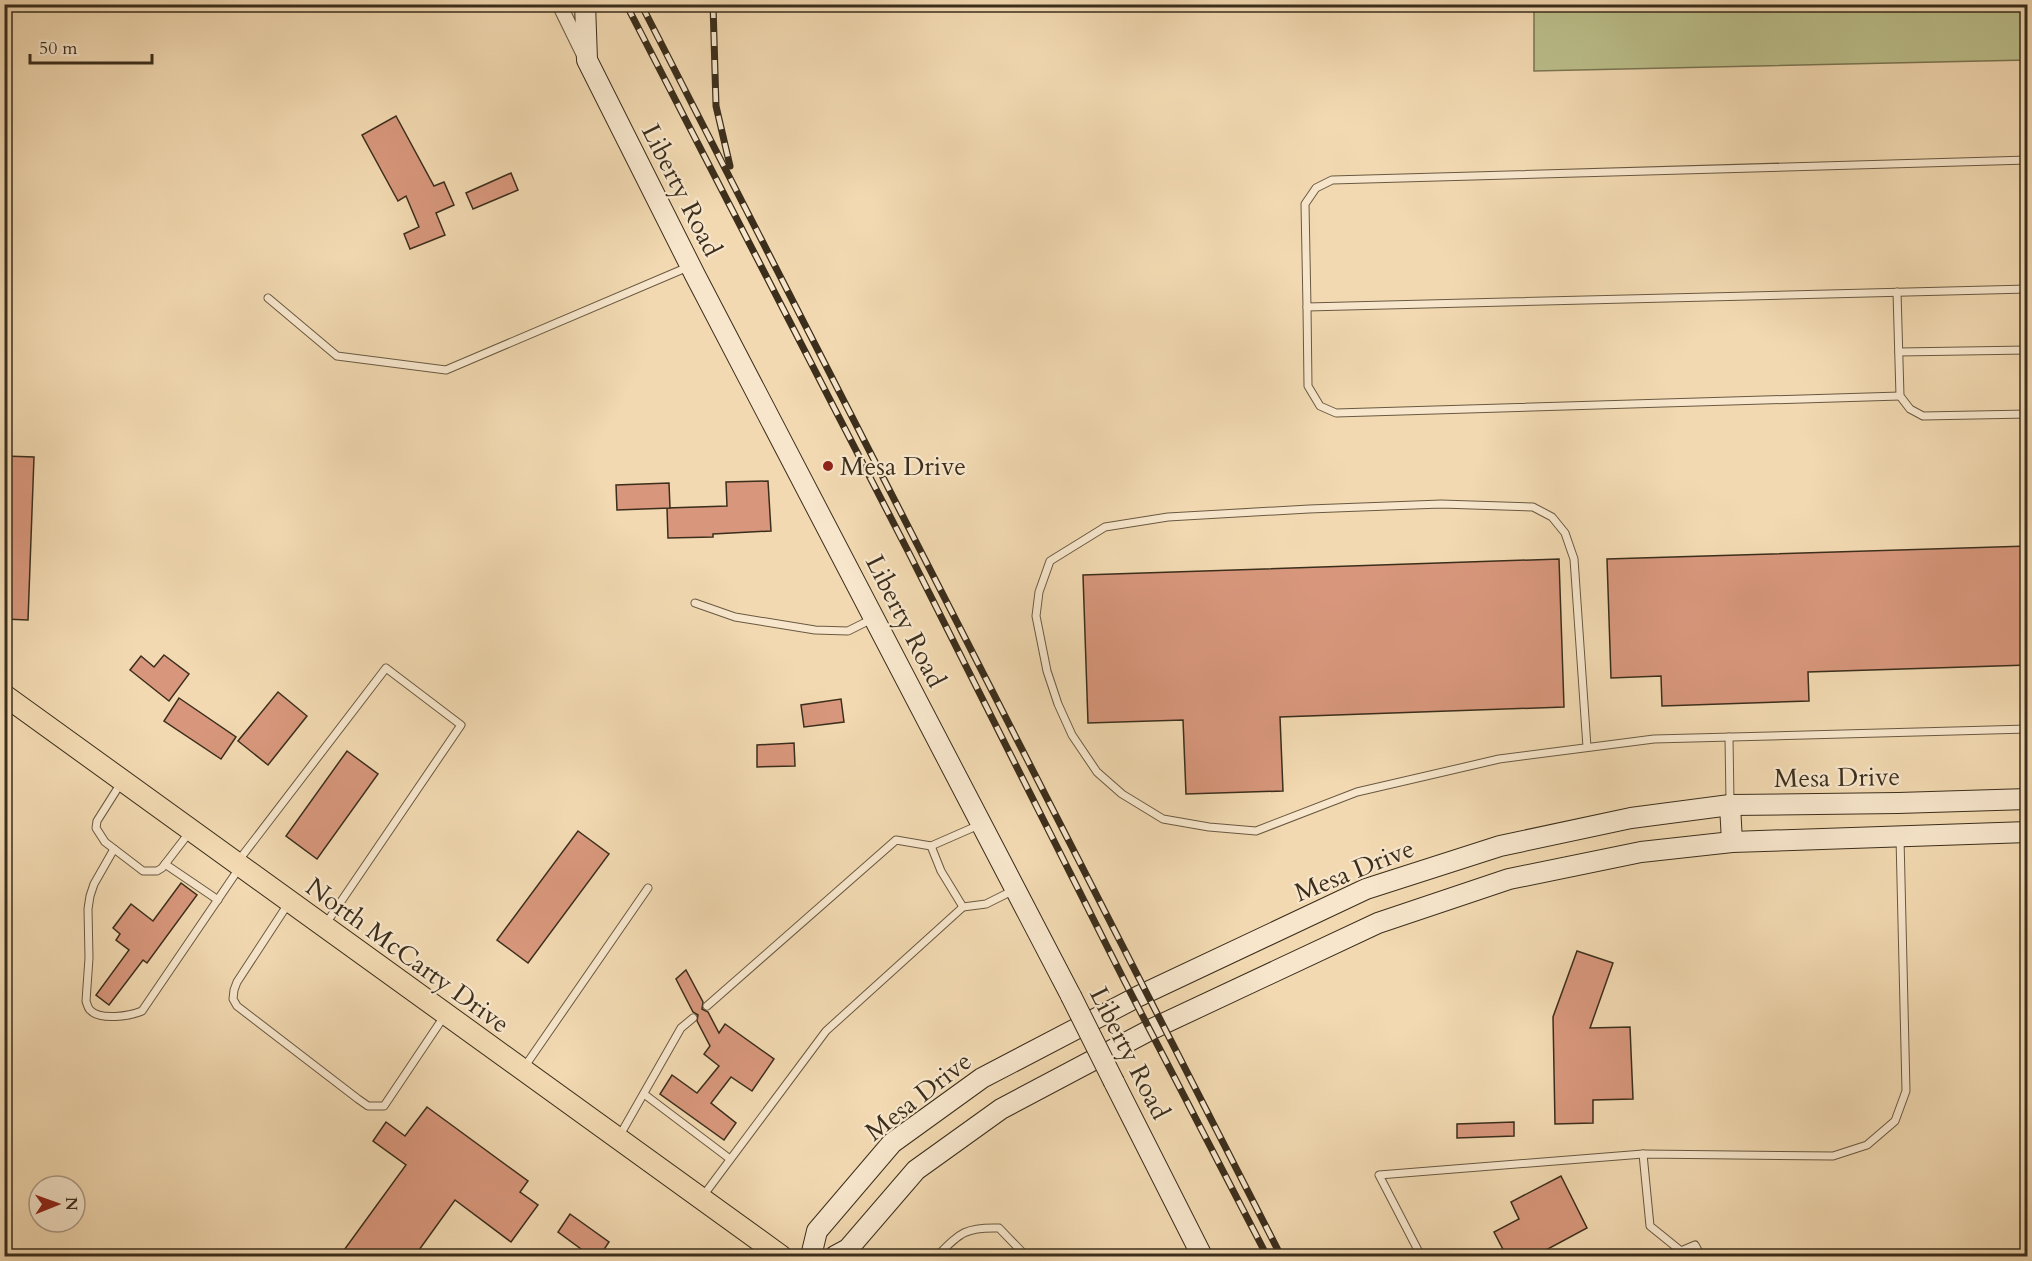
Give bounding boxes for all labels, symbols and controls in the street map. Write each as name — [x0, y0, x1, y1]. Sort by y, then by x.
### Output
scale bar — [30, 27, 152, 65]
text: 50 m — [39, 36, 78, 61]
street label: Liberty Road — [633, 118, 730, 263]
place label: Mesa Drive — [840, 449, 966, 484]
marker: Mesa Drive — [821, 459, 835, 473]
street label: Liberty Road — [857, 549, 954, 694]
street label: Mesa Drive — [1774, 759, 1900, 796]
street label: Mesa Drive — [1289, 831, 1419, 910]
street label: North McCarty Drive — [299, 870, 517, 1041]
street label: Liberty Road — [1081, 981, 1178, 1126]
street label: Mesa Drive — [858, 1044, 979, 1149]
north arrow — [27, 1174, 87, 1234]
text: N — [60, 1197, 82, 1211]

